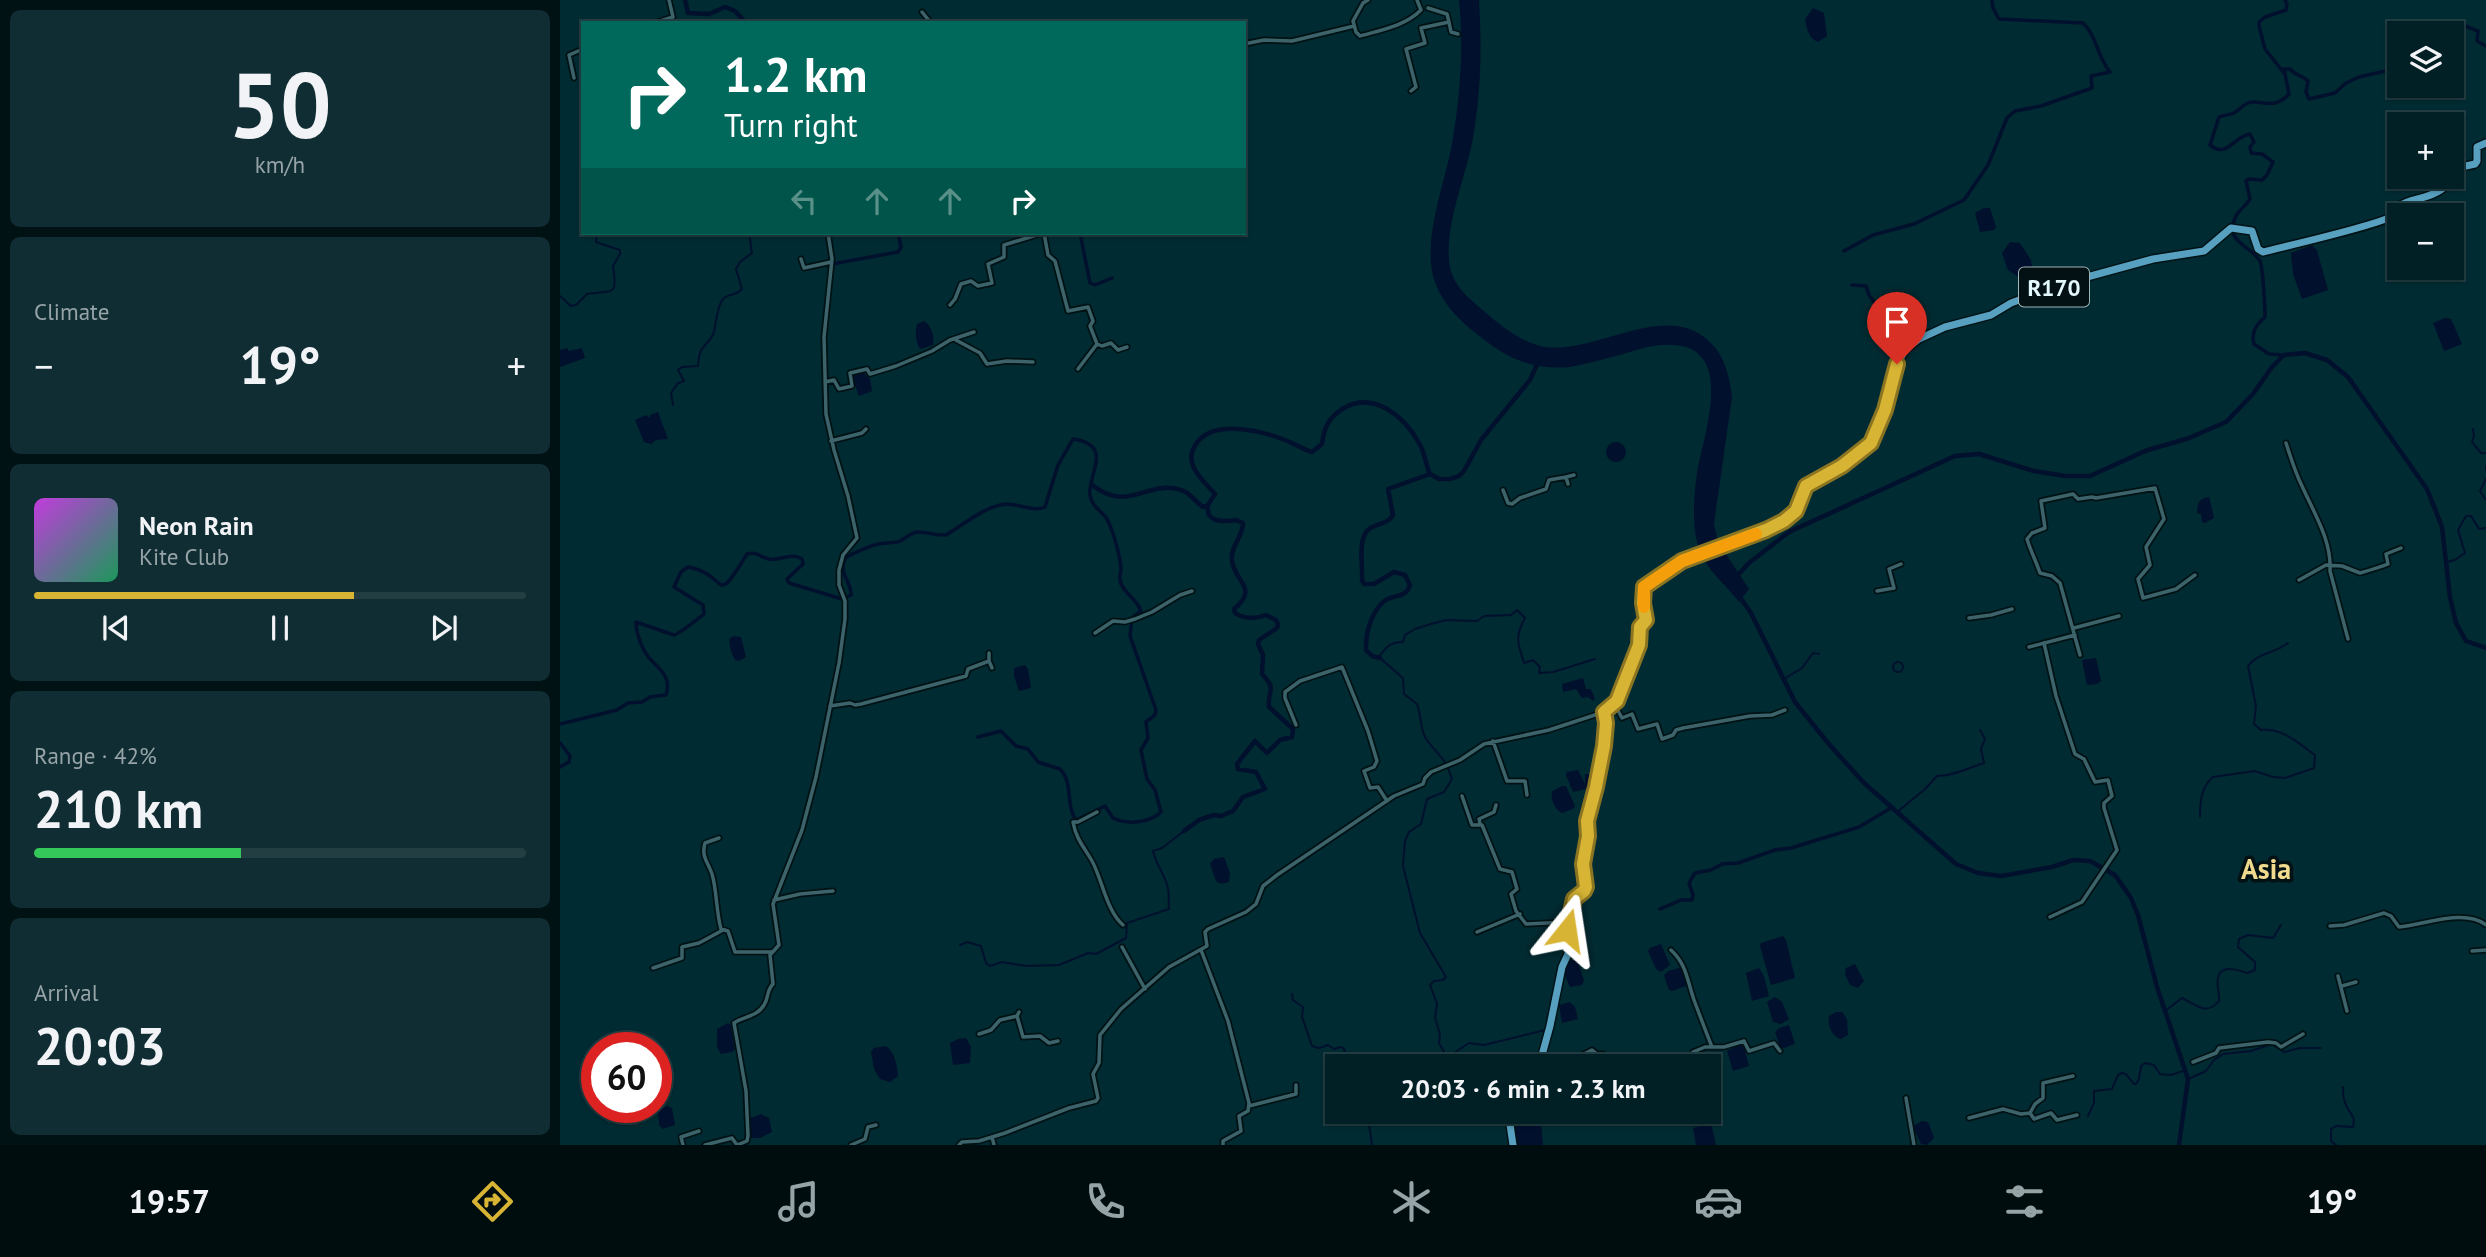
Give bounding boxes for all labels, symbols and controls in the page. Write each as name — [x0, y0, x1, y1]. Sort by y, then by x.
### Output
map controls — [2387, 21, 2464, 280]
button: layers — [2387, 21, 2464, 98]
text: 1.2 km — [724, 42, 868, 106]
text: 50 — [228, 45, 332, 163]
icon: right — [609, 49, 700, 140]
text: Turn right — [724, 104, 858, 146]
button: + — [2387, 112, 2464, 189]
text: km/h — [255, 150, 305, 179]
icon: left — [785, 182, 823, 220]
icon: ahead — [858, 182, 896, 220]
icon: ahead — [931, 182, 969, 220]
icon: right — [1004, 182, 1042, 220]
button: − — [2387, 203, 2464, 280]
road number: R170 — [2019, 268, 2089, 306]
pin — [1867, 292, 1927, 364]
text: Climate — [34, 297, 109, 326]
icon: arrive — [1878, 303, 1916, 341]
text: 19° — [239, 331, 321, 398]
text: − — [34, 341, 53, 390]
text: + — [507, 341, 526, 390]
text: Neon Rain — [139, 509, 254, 542]
text: Kite Club — [139, 542, 229, 571]
icon: previous — [97, 609, 135, 647]
icon: pause — [261, 609, 299, 647]
icon: next — [425, 609, 463, 647]
text: Range · 42% — [34, 741, 157, 770]
text: 210 km — [34, 775, 203, 842]
district label: Asia — [2241, 850, 2291, 887]
position arrow — [1530, 893, 1604, 967]
text: Arrival — [34, 978, 98, 1007]
text: 20:03 — [34, 1012, 166, 1079]
speed limit sign: 60 — [581, 1032, 672, 1123]
text: 20:03 · 6 min · 2.3 km — [1401, 1072, 1646, 1105]
icon: directions — [468, 1177, 517, 1226]
icon: music — [774, 1177, 823, 1226]
icon: phone — [1081, 1177, 1130, 1226]
icon: climate — [1387, 1177, 1436, 1226]
icon: car — [1694, 1177, 1743, 1226]
icon: filters — [2000, 1177, 2049, 1226]
text: 19:57 — [129, 1180, 210, 1222]
text: 19° — [2307, 1180, 2357, 1222]

